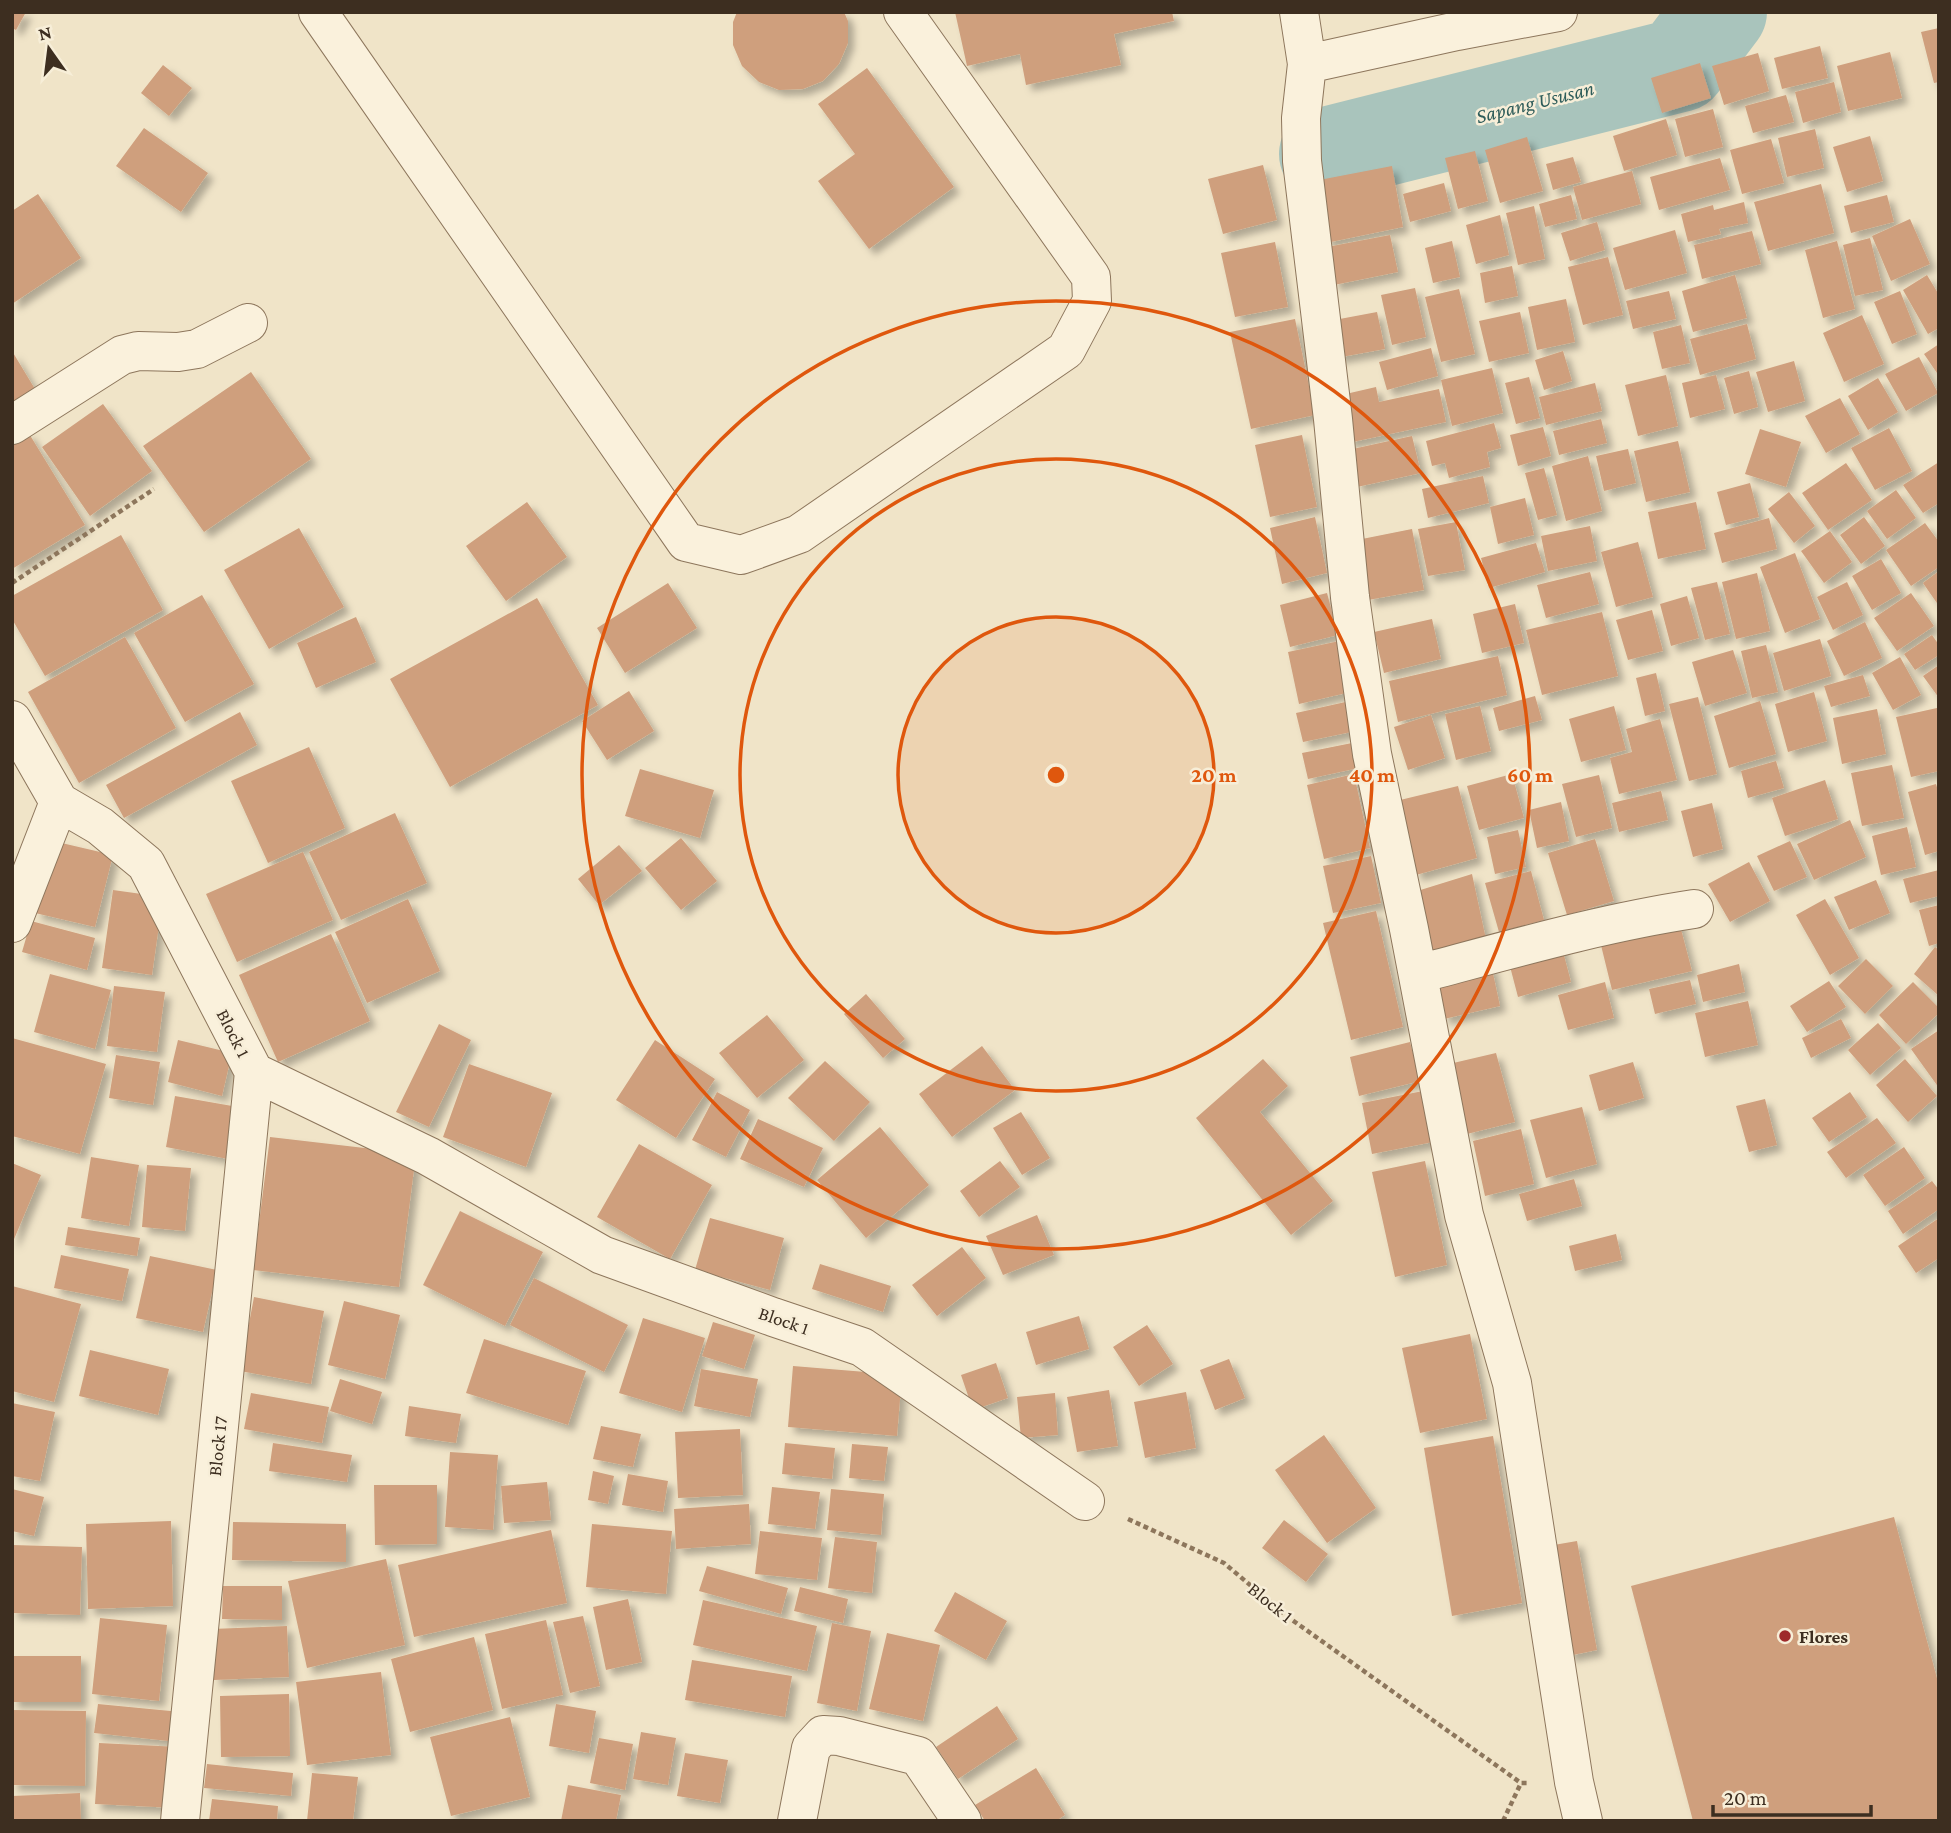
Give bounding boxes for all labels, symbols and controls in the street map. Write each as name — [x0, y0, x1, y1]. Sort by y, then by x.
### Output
north arrow — [14, 14, 84, 84]
text: N — [36, 21, 54, 45]
water label: Sapang Ususan — [1473, 76, 1597, 128]
centre of rings — [1044, 763, 1068, 787]
text: 20 m — [1191, 763, 1237, 787]
text: 40 m — [1349, 763, 1395, 787]
text: 60 m — [1507, 763, 1553, 787]
street label: Block 1 — [212, 1005, 255, 1061]
street label: Block 1 — [756, 1302, 812, 1339]
street label: Block 17 — [204, 1415, 231, 1477]
street label: Block 1 — [1244, 1578, 1297, 1627]
place label: Flores — [1799, 1626, 1848, 1647]
marker: Flores — [1777, 1628, 1793, 1644]
scale bar — [1713, 1773, 1870, 1817]
text: 20 m — [1724, 1786, 1767, 1810]

